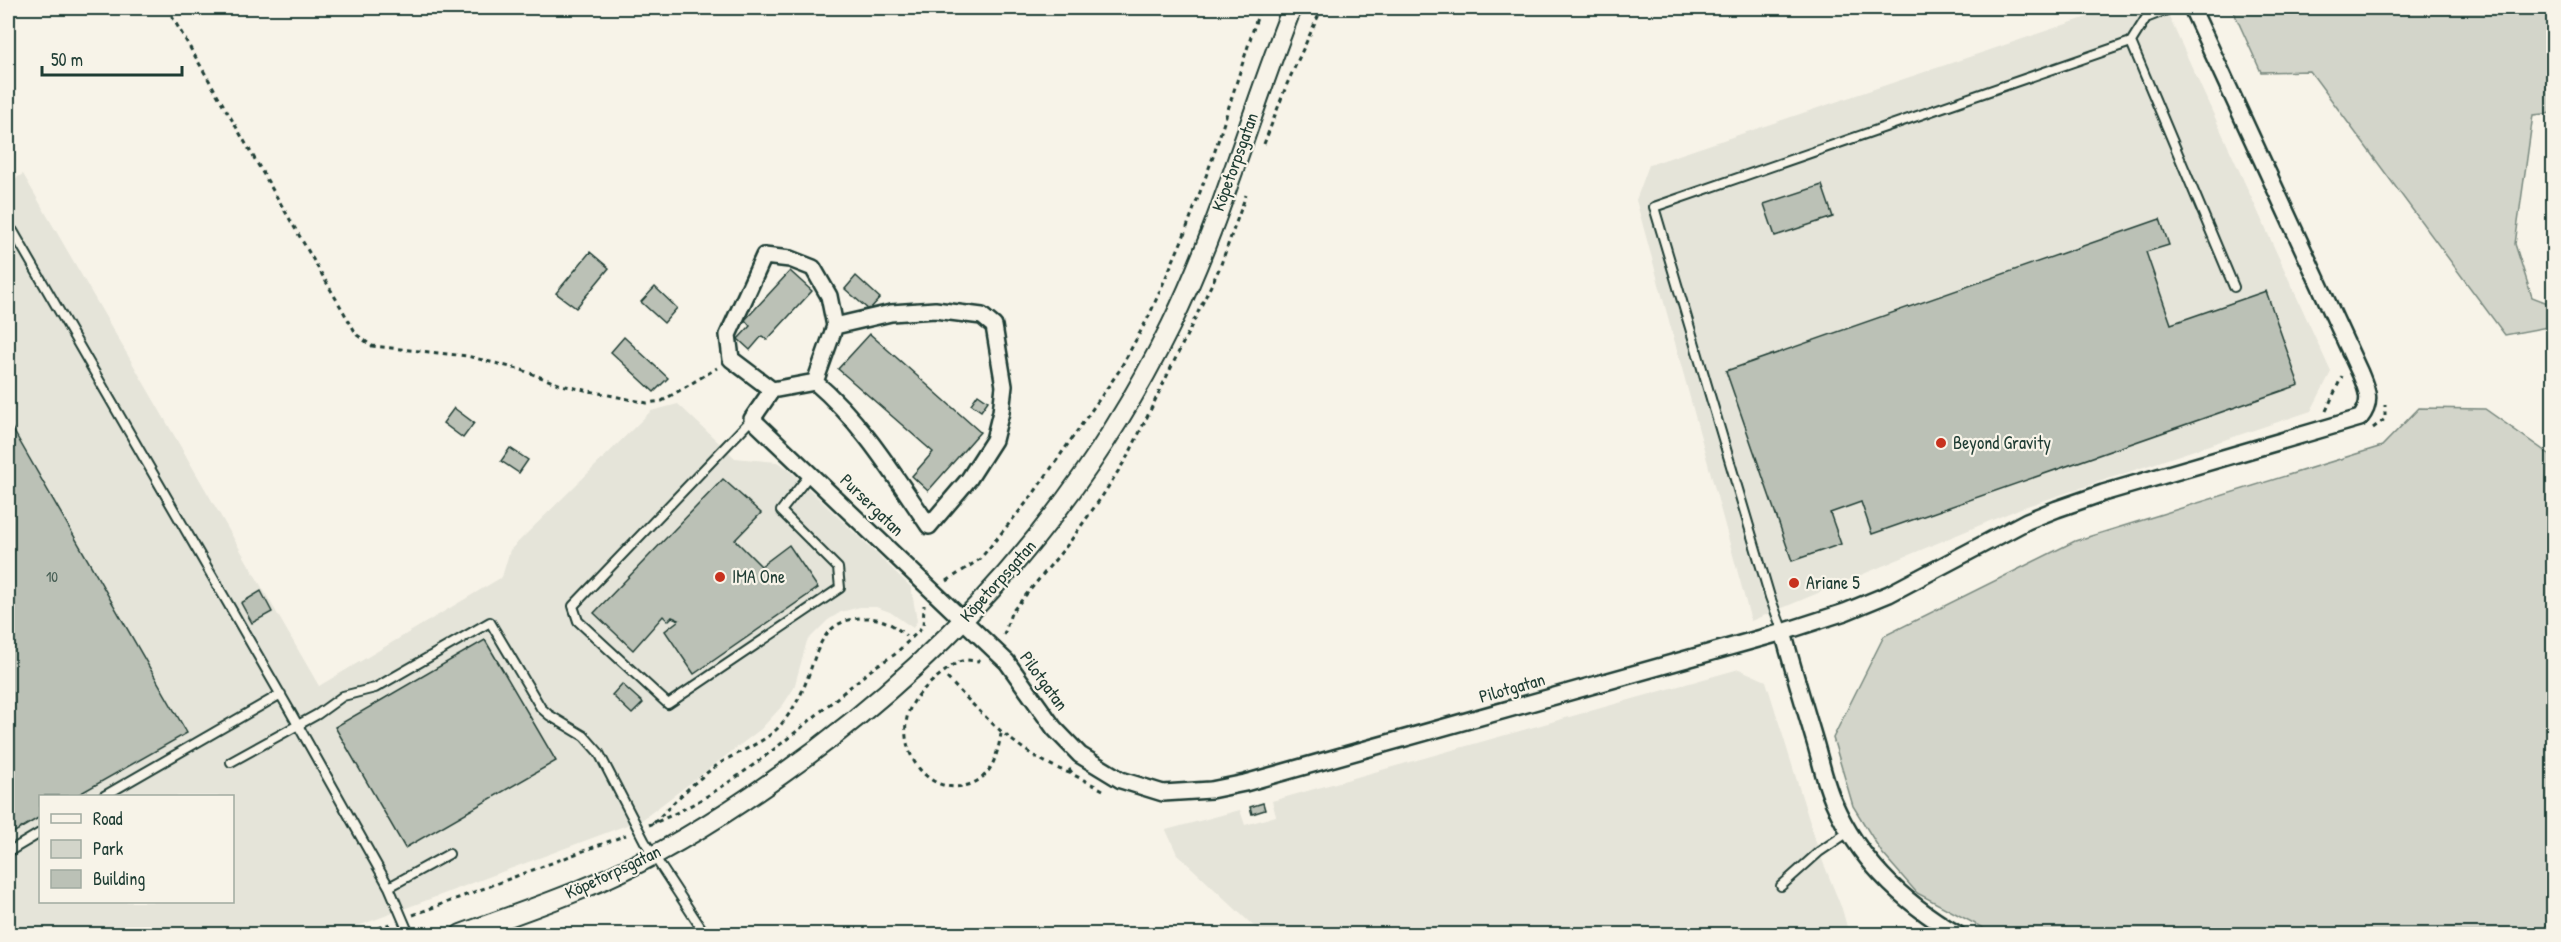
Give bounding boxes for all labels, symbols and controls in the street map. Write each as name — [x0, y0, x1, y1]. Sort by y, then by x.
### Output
scale bar — [42, 39, 182, 77]
text: 50 m — [51, 47, 83, 72]
street label: Köpetorpsgatan — [1205, 109, 1264, 214]
place label: Beyond Gravity — [1953, 430, 2052, 455]
marker: Beyond Gravity — [1934, 436, 1948, 450]
street label: Pursergatan — [835, 468, 910, 542]
street label: Köpetorpsgatan — [954, 534, 1041, 627]
place label: IMA One — [732, 564, 785, 589]
house number: 10 — [46, 566, 58, 587]
marker: IMA One — [713, 570, 727, 584]
place label: Ariane 5 — [1806, 570, 1860, 595]
marker: Ariane 5 — [1787, 576, 1801, 590]
street label: Pilotgatan — [1014, 646, 1074, 715]
street label: Pilotgatan — [1476, 666, 1548, 709]
legend — [39, 795, 234, 903]
text: Road — [93, 806, 123, 831]
text: Park — [93, 836, 124, 861]
street label: Köpetorpsgatan — [561, 838, 665, 905]
text: Building — [93, 866, 145, 891]

